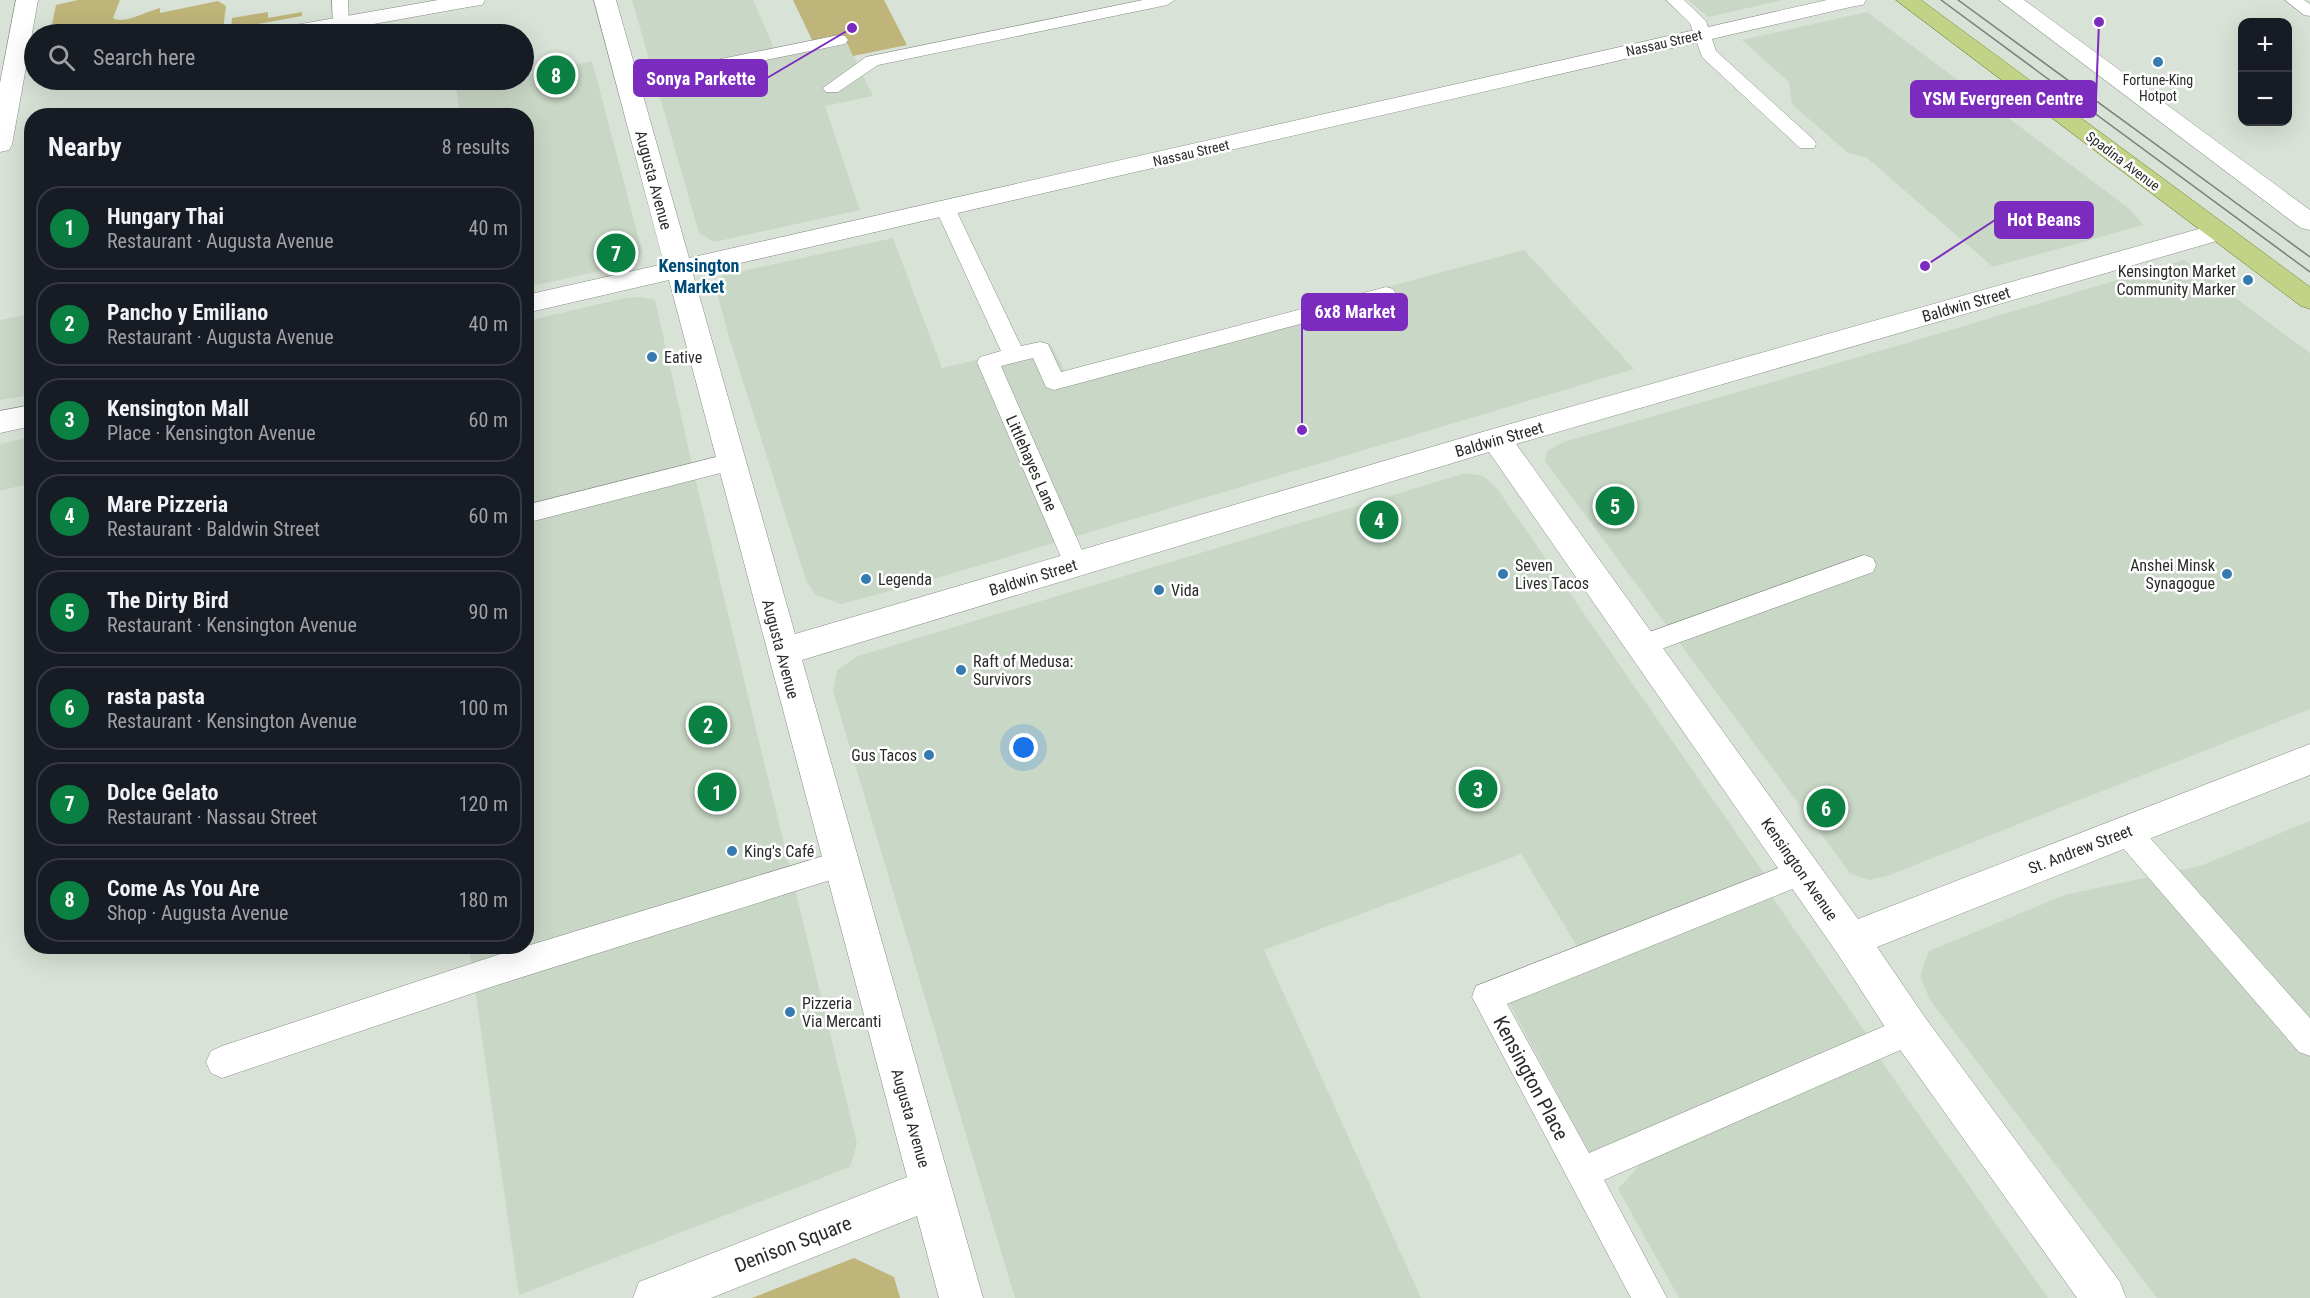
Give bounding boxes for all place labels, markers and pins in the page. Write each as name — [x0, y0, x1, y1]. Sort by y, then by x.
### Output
pin: 8 — [536, 52, 576, 98]
marker: Fortune-King Hotpot — [2151, 55, 2165, 69]
callout: Sonya Parkette — [634, 60, 767, 96]
place label: Fortune-King Hotpot — [2123, 72, 2193, 104]
callout: YSM Evergreen Centre — [1911, 81, 2096, 117]
callout: Hot Beans — [1995, 202, 2093, 238]
pin: 7 — [596, 230, 636, 276]
place label: Kensington Market Community Marker — [2117, 262, 2236, 299]
marker: Kensington Market Community Marker — [2241, 273, 2255, 287]
callout: 6x8 Market — [1302, 294, 1407, 330]
place label: Eative — [664, 348, 702, 367]
marker: Eative — [645, 350, 659, 364]
pin: 5 — [1596, 484, 1634, 528]
pin: 4 — [1360, 498, 1398, 542]
place label: Seven Lives Tacos — [1515, 556, 1589, 593]
place label: Anshei Minsk Synagogue — [2130, 556, 2216, 593]
marker: Seven Lives Tacos — [1496, 567, 1510, 581]
marker: Anshei Minsk Synagogue — [2220, 567, 2234, 581]
place label: Legenda — [878, 570, 932, 589]
marker: Legenda — [859, 572, 873, 586]
place label: Vida — [1171, 581, 1199, 600]
marker: Vida — [1152, 583, 1166, 597]
place label: Raft of Medusa: Survivors — [973, 652, 1073, 689]
marker: Raft of Medusa: Survivors — [954, 663, 968, 677]
pin: 2 — [688, 702, 728, 748]
place label: Gus Tacos — [851, 746, 917, 765]
marker: Gus Tacos — [922, 748, 936, 762]
pin: 3 — [1458, 766, 1498, 812]
pin: 1 — [698, 770, 736, 814]
pin: 6 — [1806, 786, 1846, 830]
place label: King's Café — [744, 842, 814, 861]
marker: King's Café — [725, 844, 739, 858]
place label: Pizzeria Via Mercanti — [802, 994, 882, 1031]
marker: Pizzeria Via Mercanti — [783, 1005, 797, 1019]

